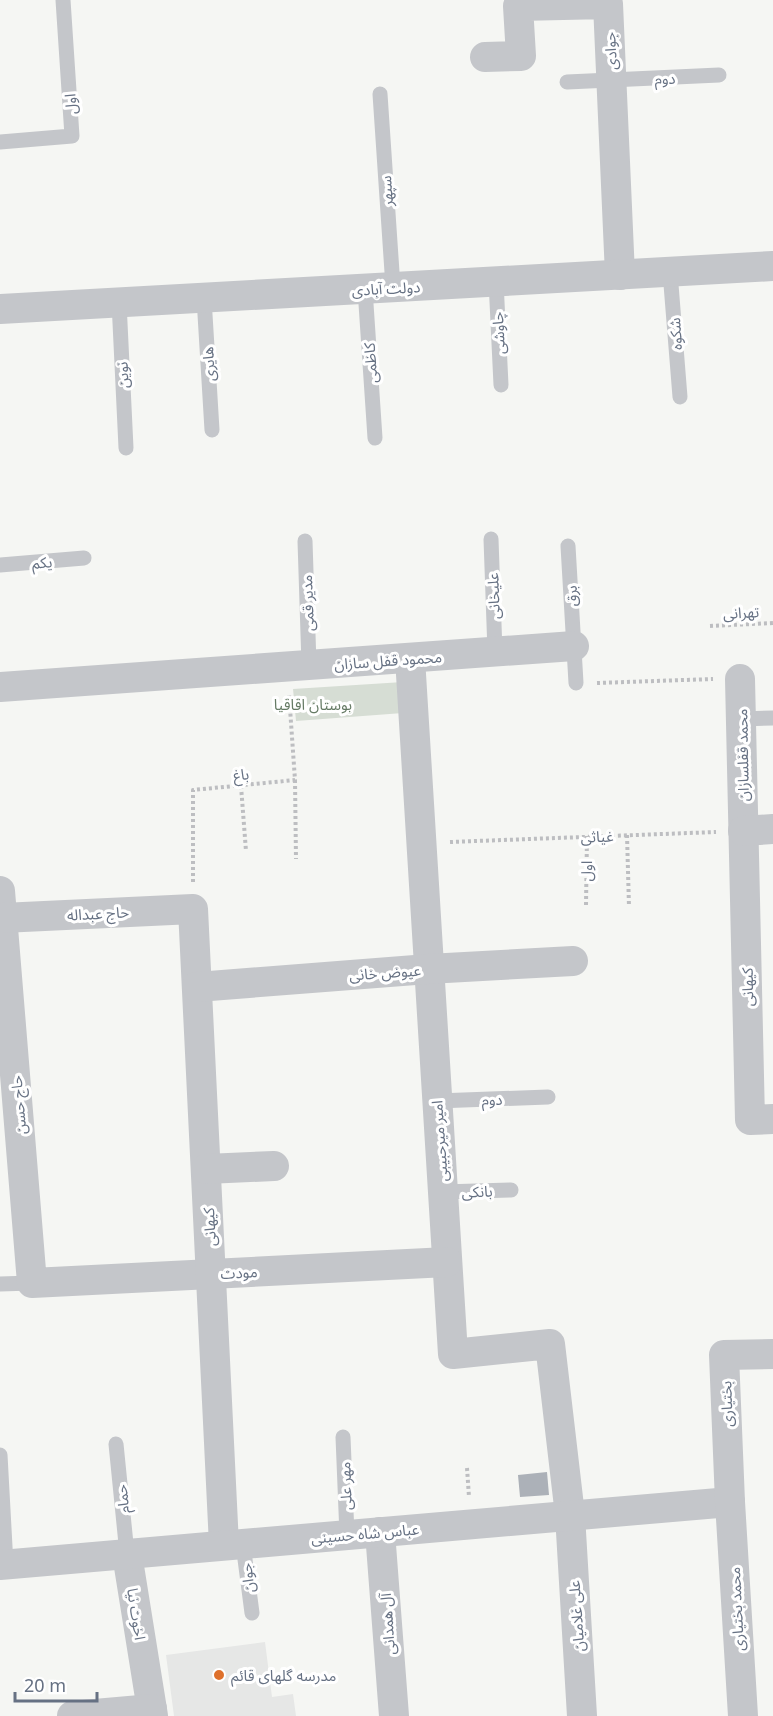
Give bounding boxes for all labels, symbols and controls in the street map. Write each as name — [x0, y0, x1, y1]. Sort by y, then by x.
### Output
street label: جوادی — [599, 31, 621, 71]
street label: دوم — [654, 68, 676, 90]
street label: اول — [59, 93, 81, 115]
street label: سپهر — [375, 175, 398, 208]
street label: دولت آبادی — [351, 276, 421, 300]
street label: چاوشی — [487, 311, 510, 355]
street label: شکوه — [664, 317, 686, 351]
street label: کاظمی — [359, 341, 381, 384]
street label: هایری — [197, 346, 219, 382]
street label: نوین — [111, 361, 133, 389]
street label: یکم — [31, 551, 53, 575]
street label: علیخانی — [482, 572, 504, 620]
street label: مدیر قمی — [296, 574, 318, 632]
street label: برق — [560, 585, 582, 607]
street label: تهرانی — [722, 601, 760, 623]
street label: محمود قفل سازان — [333, 646, 443, 674]
park label: بوستان اقاقیا — [274, 694, 352, 714]
street label: محمد قفلسازان — [731, 708, 753, 802]
street label: باغ — [232, 763, 250, 788]
street label: غیاثی — [580, 825, 614, 847]
street label: اول — [576, 860, 596, 882]
street label: حاج عبداله — [66, 901, 130, 928]
street label: عیوض خانی — [348, 959, 422, 984]
street label: کیهانی — [737, 967, 757, 1007]
street label: حاج حسن — [5, 1074, 34, 1135]
street label: دوم — [481, 1089, 503, 1111]
street label: امیر میرحبیبی — [426, 1100, 452, 1182]
street label: بانکی — [461, 1180, 493, 1202]
street label: کیهانی — [198, 1206, 220, 1247]
street label: مودت — [220, 1261, 258, 1283]
street label: بختیاری — [715, 1381, 737, 1427]
street label: مهر علی — [334, 1461, 356, 1511]
street label: حمام — [111, 1483, 135, 1515]
street label: عباس شاه حسینی — [310, 1518, 420, 1548]
street label: جوان — [235, 1562, 259, 1594]
street label: محمد بختیاری — [724, 1567, 748, 1651]
street label: علی غلامیان — [563, 1579, 588, 1652]
street label: اخوت نیا — [123, 1587, 151, 1641]
street label: آل همدانی — [375, 1592, 399, 1656]
scale bar — [15, 1665, 98, 1703]
place label: مدرسه گلهای قائم — [231, 1665, 336, 1687]
marker: مدرسه گلهای قائم — [212, 1668, 226, 1682]
text: 20 m — [24, 1673, 66, 1697]

